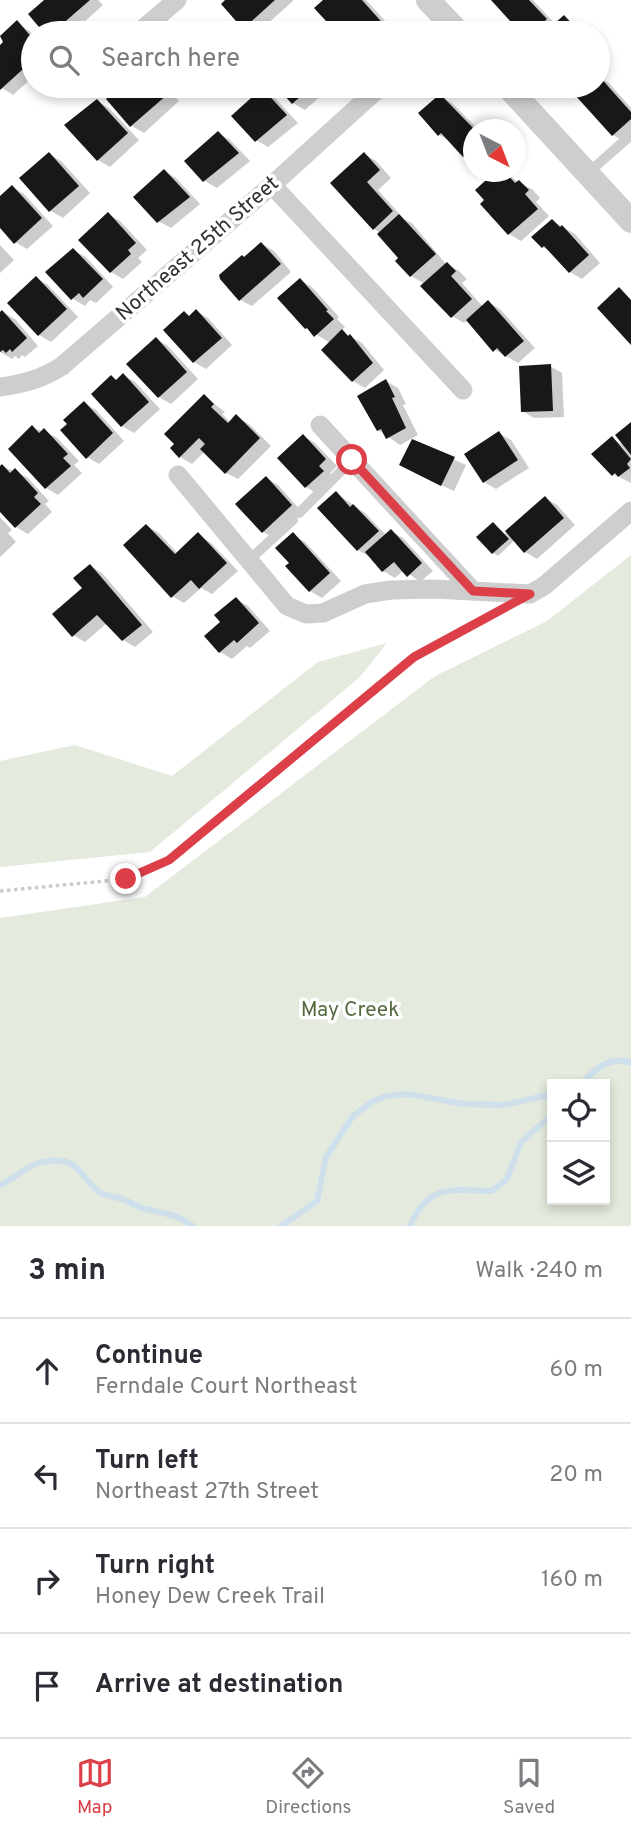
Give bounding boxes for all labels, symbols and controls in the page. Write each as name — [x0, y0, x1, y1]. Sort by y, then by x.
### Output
search box — [21, 21, 610, 98]
icon: search — [45, 41, 83, 79]
text: Search here — [101, 43, 240, 76]
north arrow — [463, 119, 526, 182]
street label: Northeast 25th Street — [111, 171, 285, 327]
route start — [336, 444, 367, 475]
route end — [110, 863, 141, 894]
park label: May Creek — [301, 997, 399, 1024]
map controls — [547, 1079, 610, 1205]
button: locate — [547, 1079, 610, 1142]
button: layers — [547, 1142, 610, 1205]
text: 3 min — [28, 1253, 106, 1290]
text: Walk · 240 m — [475, 1257, 603, 1286]
text: Continue — [95, 1340, 203, 1373]
icon: ahead — [28, 1352, 66, 1390]
text: 60 m — [550, 1356, 603, 1385]
text: Ferndale Court Northeast — [95, 1373, 357, 1402]
text: Turn left — [95, 1445, 199, 1478]
icon: left — [28, 1457, 66, 1495]
text: 20 m — [549, 1461, 603, 1490]
text: Northeast 27th Street — [95, 1478, 319, 1507]
text: Turn right — [95, 1550, 215, 1583]
icon: right — [28, 1562, 66, 1600]
text: 160 m — [541, 1566, 603, 1595]
text: Honey Dew Creek Trail — [95, 1583, 325, 1612]
icon: arrive — [28, 1667, 66, 1705]
text: Arrive at destination — [95, 1669, 343, 1702]
tab: Map — [76, 1754, 114, 1820]
tab: Directions — [265, 1754, 352, 1820]
tab: Saved — [503, 1754, 555, 1820]

